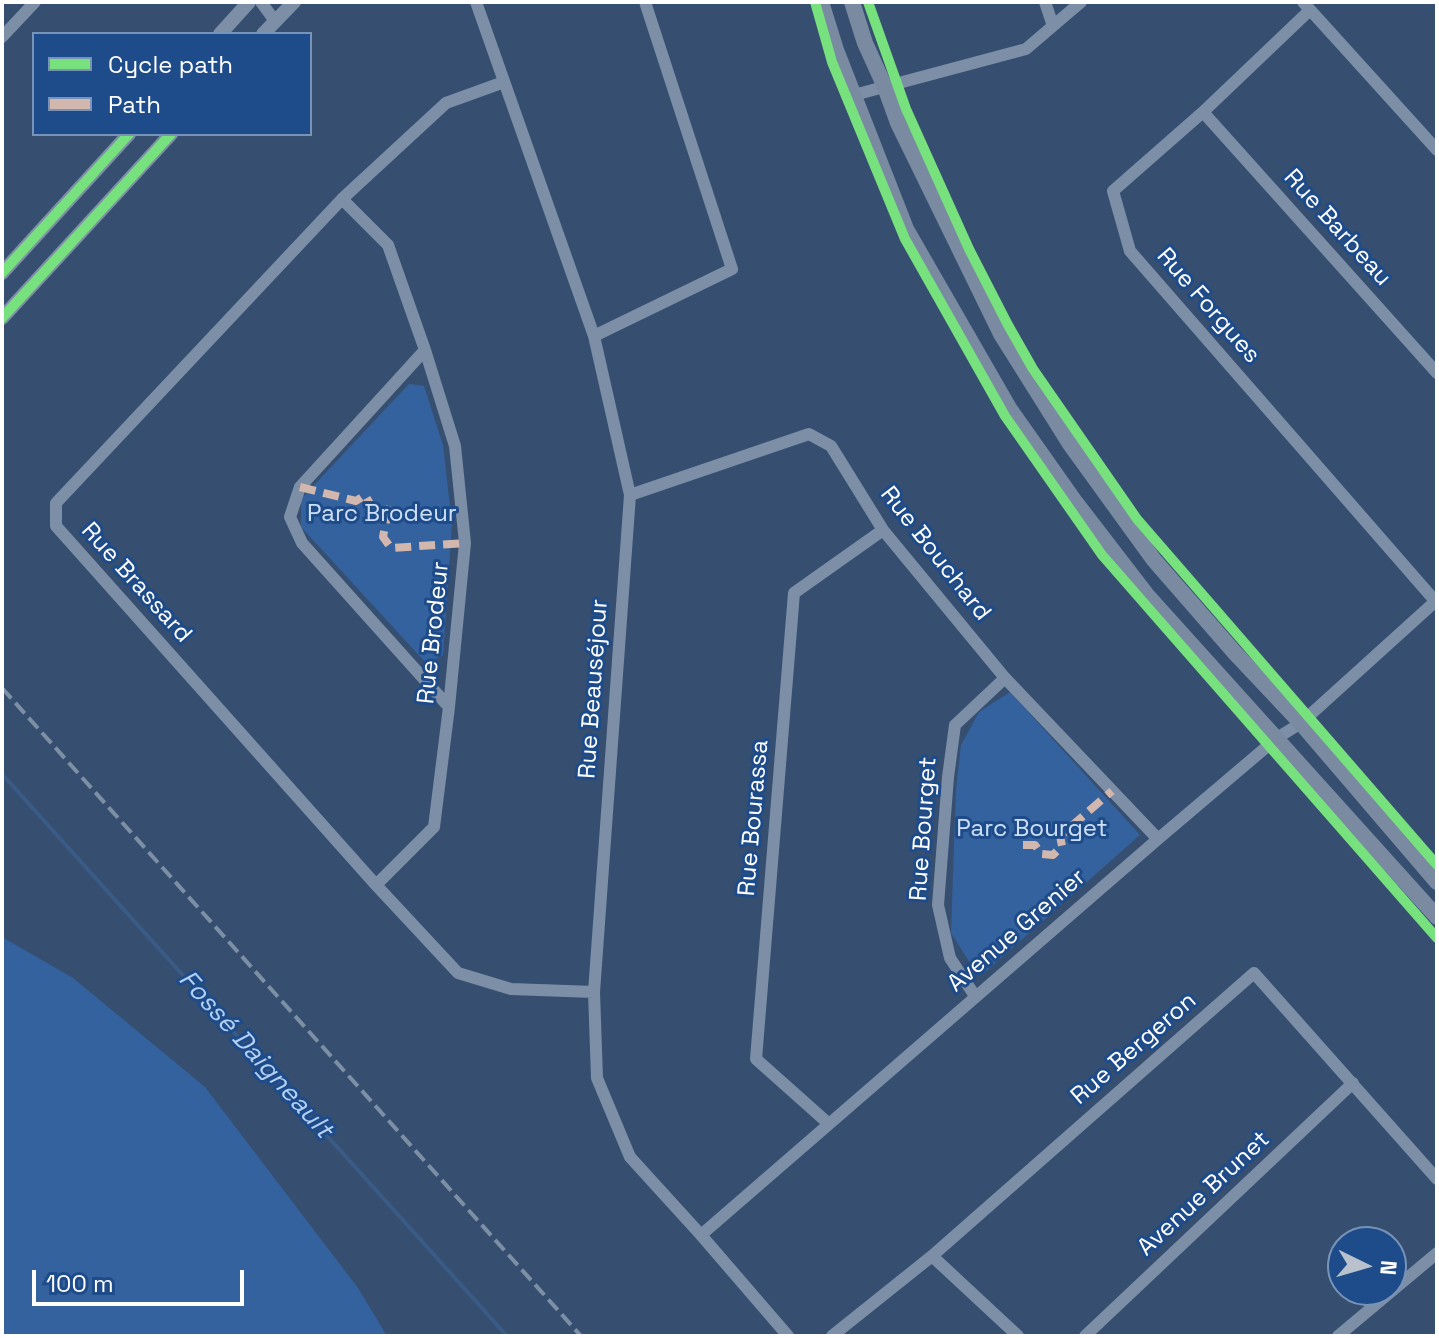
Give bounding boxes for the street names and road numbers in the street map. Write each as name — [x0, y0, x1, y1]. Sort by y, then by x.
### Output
street label: Rue Barbeau — [1277, 164, 1397, 292]
street label: Rue Forgues — [1150, 242, 1266, 370]
street label: Rue Bouchard — [874, 481, 996, 627]
street label: Rue Brassard — [75, 517, 197, 649]
street label: Rue Brodeur — [412, 560, 456, 706]
street label: Rue Beauséjour — [573, 598, 615, 780]
street label: Rue Bourassa — [733, 739, 775, 897]
street label: Rue Bourget — [905, 756, 943, 902]
street label: Avenue Grenier — [942, 863, 1092, 999]
street label: Rue Bergeron — [1065, 987, 1203, 1111]
street label: Avenue Brunet — [1132, 1125, 1276, 1263]

